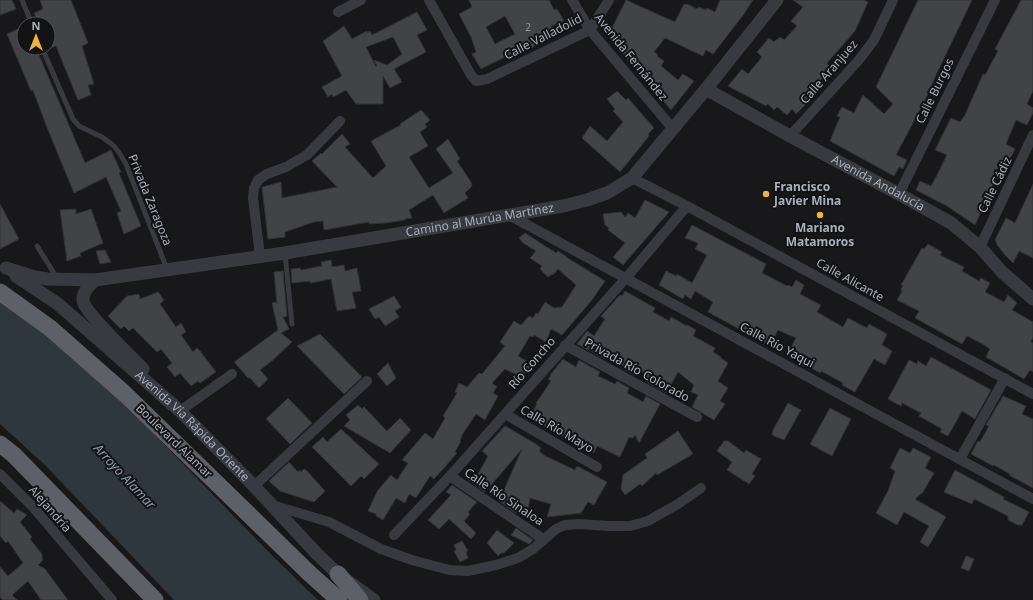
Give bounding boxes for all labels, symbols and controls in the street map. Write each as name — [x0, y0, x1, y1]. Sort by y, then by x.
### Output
street label: Calle Valladolid — [501, 10, 585, 63]
street label: Avenida Fernández — [591, 10, 672, 104]
north arrow — [16, 16, 56, 56]
text: N — [32, 18, 40, 33]
house number: 2 — [525, 20, 531, 34]
street label: Calle Aranjuez — [796, 36, 861, 107]
street label: Calle Burgos — [911, 55, 958, 126]
street label: Avenida Andalucía — [829, 151, 928, 215]
street label: Privada Zaragoza — [124, 152, 177, 248]
street label: Calle Cádiz — [974, 153, 1016, 216]
place label: Francisco Javier Mina — [773, 178, 841, 209]
marker: Francisco Javier Mina — [761, 189, 771, 199]
street label: Camino al Murúa Martínez — [404, 199, 555, 240]
marker: Mariano Matamoros — [815, 210, 825, 220]
place label: Mariano Matamoros — [786, 219, 854, 250]
street label: Calle Alicante — [813, 254, 887, 305]
street label: Calle Río Yaqui — [737, 318, 817, 371]
street label: Río Concho — [504, 333, 559, 392]
street label: Privada Río Colorado — [582, 334, 693, 406]
street label: Avenida Vía Rápida Oriente — [132, 366, 254, 485]
street label: Boulevard Alamar — [132, 400, 216, 482]
street label: Calle Río Mayo — [517, 401, 597, 457]
water label: Arroyo Alamar — [89, 439, 161, 513]
street label: Calle Río Sinaloa — [461, 464, 547, 529]
street label: Alejandría — [25, 482, 75, 536]

